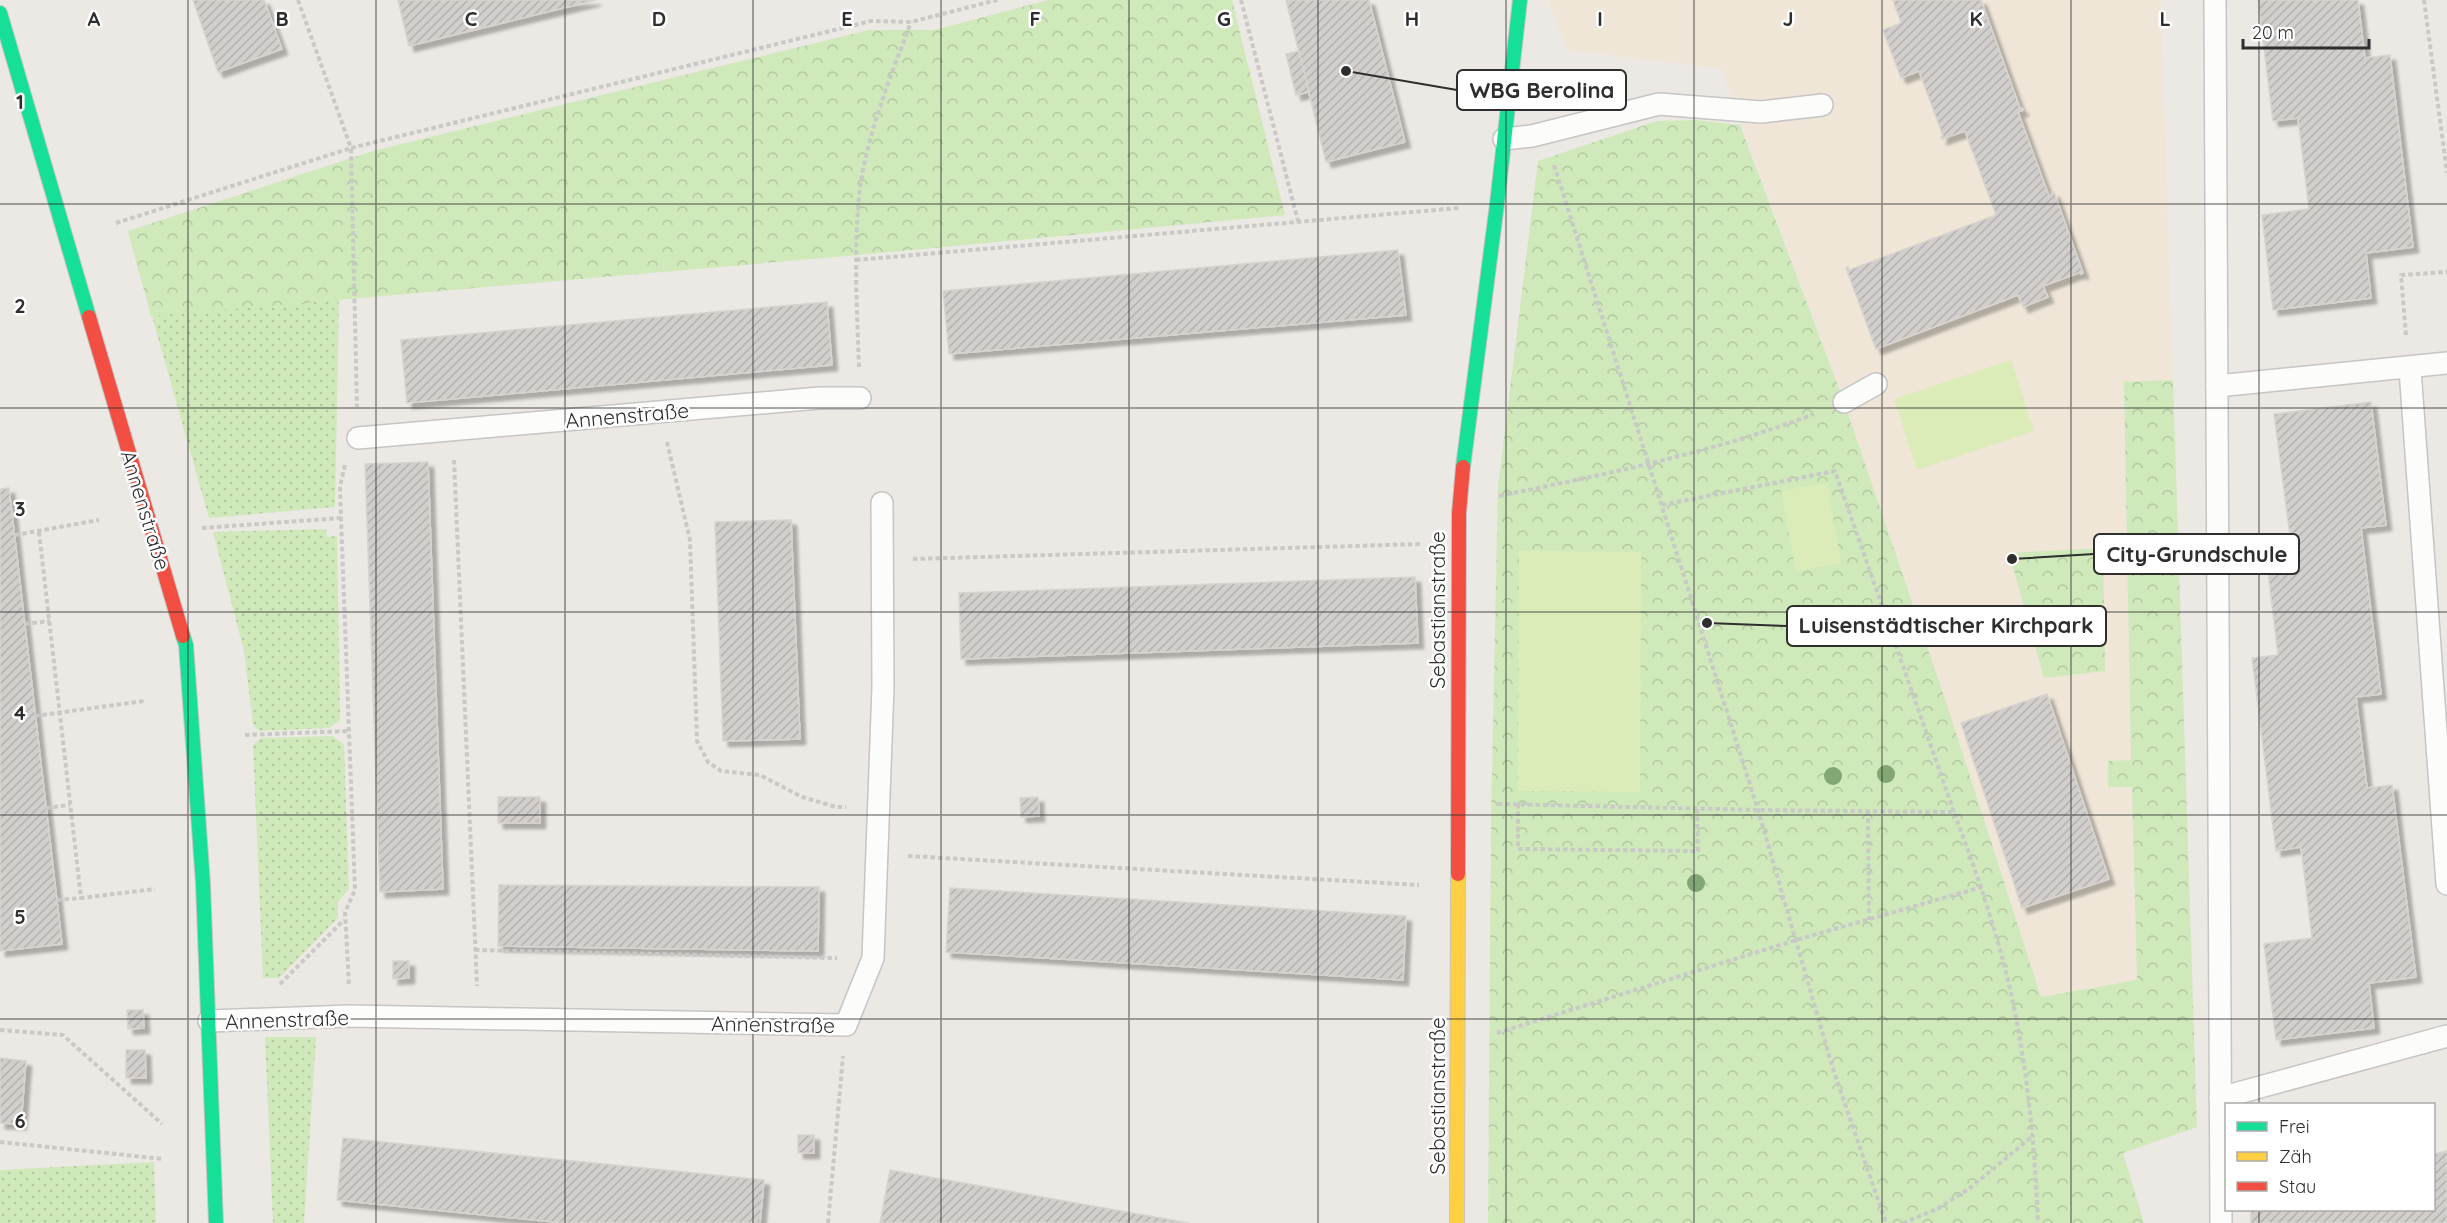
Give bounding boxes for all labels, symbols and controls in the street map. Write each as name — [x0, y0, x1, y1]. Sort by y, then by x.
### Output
text: A — [88, 6, 101, 31]
text: B — [275, 6, 289, 31]
text: C — [465, 6, 478, 31]
text: D — [652, 6, 666, 31]
text: E — [841, 6, 853, 31]
text: F — [1029, 6, 1041, 31]
text: G — [1217, 6, 1231, 31]
text: H — [1405, 6, 1419, 31]
text: I — [1597, 6, 1603, 31]
text: J — [1782, 6, 1794, 31]
text: K — [1969, 6, 1983, 31]
text: L — [2159, 6, 2171, 31]
scale bar — [2243, 12, 2369, 50]
text: 20 m — [2252, 21, 2294, 44]
callout: WBG Berolina — [1457, 70, 1626, 110]
text: WBG Berolina — [1470, 76, 1614, 104]
text: 1 — [16, 89, 24, 114]
text: 2 — [14, 293, 26, 318]
street label: Annenstraße — [564, 397, 690, 433]
street label: Annenstraße — [115, 447, 177, 573]
text: 3 — [15, 496, 25, 521]
street label: Sebastianstraße — [1424, 531, 1450, 689]
callout: City-Grundschule — [2094, 534, 2299, 574]
text: City-Grundschule — [2107, 540, 2287, 568]
callout: Luisenstädtischer Kirchpark — [1787, 606, 2106, 646]
text: Luisenstädtischer Kirchpark — [1799, 611, 2093, 639]
text: 4 — [14, 700, 26, 725]
text: 5 — [14, 904, 26, 929]
street label: Annenstraße — [225, 1004, 349, 1034]
street label: Annenstraße — [711, 1010, 835, 1038]
street label: Sebastianstraße — [1424, 1017, 1450, 1175]
legend — [2225, 1103, 2435, 1211]
text: 6 — [14, 1108, 26, 1133]
text: Frei — [2279, 1115, 2310, 1138]
text: Zäh — [2279, 1145, 2312, 1168]
text: Stau — [2279, 1175, 2316, 1198]

